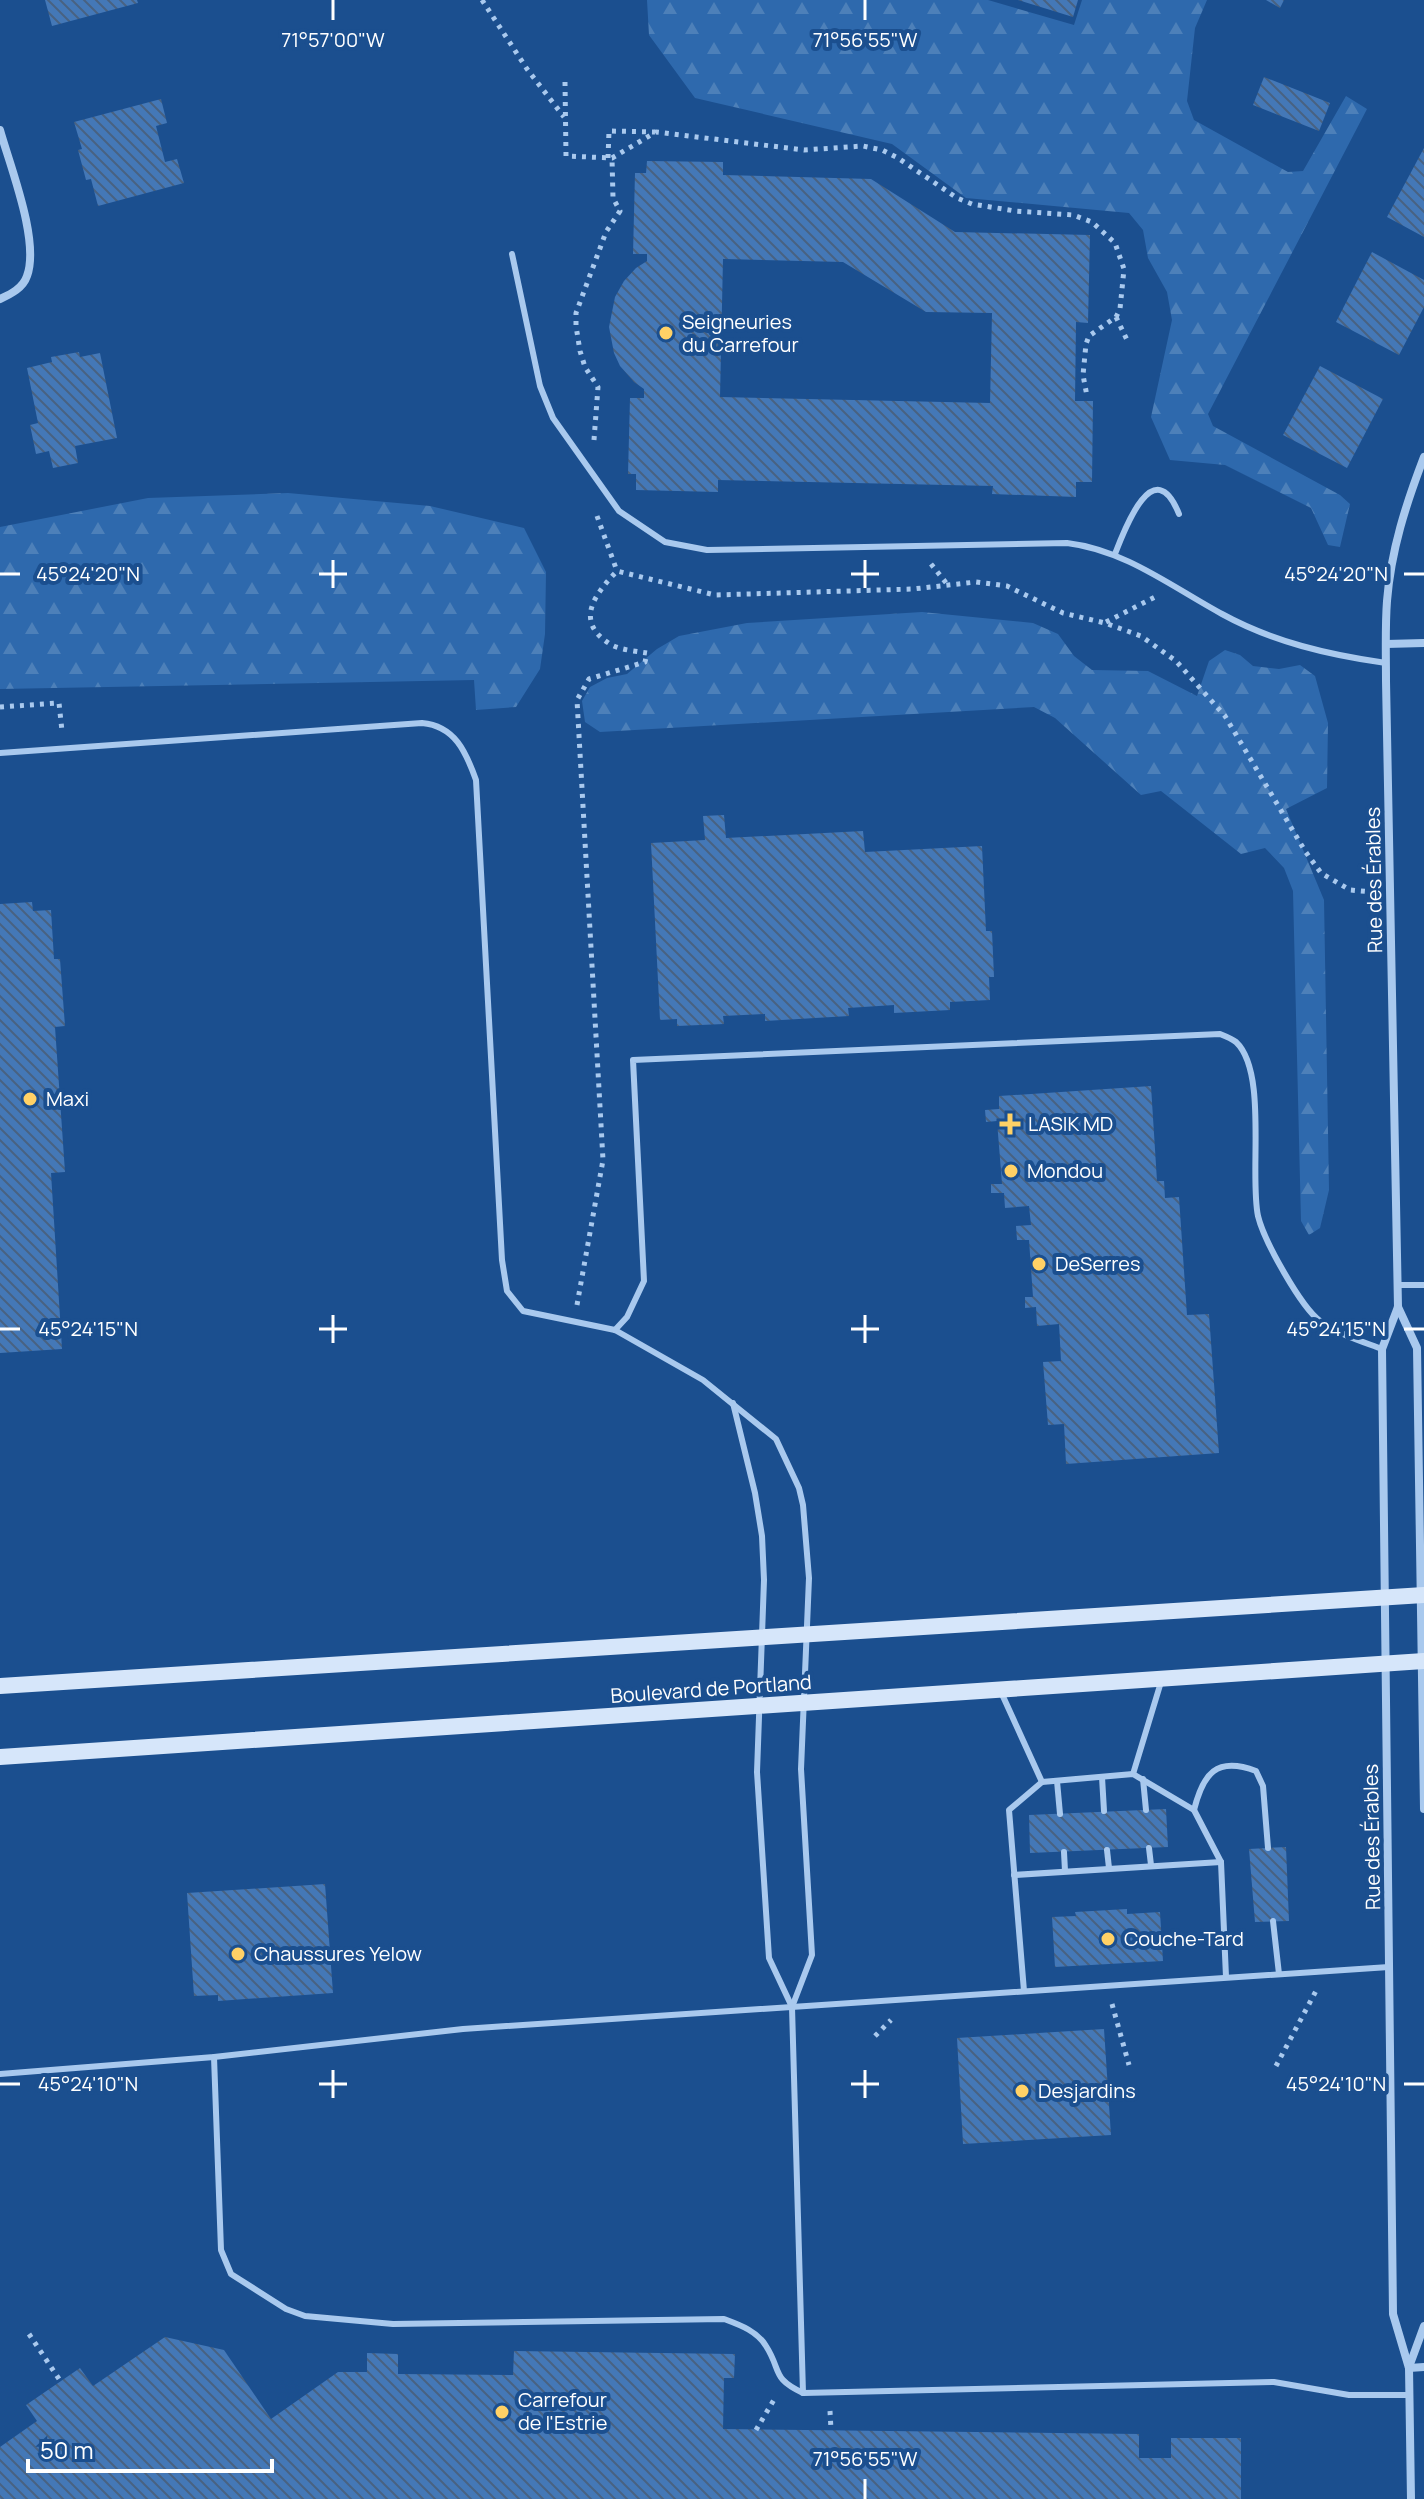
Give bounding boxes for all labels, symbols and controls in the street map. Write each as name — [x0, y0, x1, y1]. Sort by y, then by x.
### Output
text: 71°57'00"W — [281, 26, 385, 53]
text: 71°56'55"W — [813, 26, 918, 53]
place label: Seigneuries du Carrefour — [682, 308, 799, 358]
marker: Seigneuries du Carrefour — [657, 324, 675, 342]
text: 45°24'20"N — [36, 560, 140, 587]
text: 45°24'20"N — [1284, 560, 1388, 587]
street label: Rue des Érables — [1359, 807, 1388, 953]
place label: Maxi — [46, 1085, 89, 1112]
marker: Maxi — [21, 1090, 39, 1108]
place label: LASIK MD — [1028, 1110, 1113, 1137]
marker: LASIK MD — [999, 1113, 1021, 1135]
place label: Mondou — [1027, 1157, 1103, 1184]
marker: Mondou — [1002, 1162, 1020, 1180]
place label: DeSerres — [1055, 1250, 1141, 1277]
marker: DeSerres — [1030, 1255, 1048, 1273]
text: 45°24'15"N — [38, 1315, 138, 1342]
text: 45°24'15"N — [1286, 1315, 1386, 1342]
street label: Boulevard de Portland — [610, 1668, 812, 1709]
street label: Rue des Érables — [1357, 1764, 1386, 1910]
place label: Couche-Tard — [1124, 1925, 1244, 1952]
marker: Couche-Tard — [1099, 1930, 1117, 1948]
place label: Chaussures Yelow — [254, 1940, 422, 1967]
marker: Chaussures Yelow — [229, 1945, 247, 1963]
text: 45°24'10"N — [38, 2070, 138, 2097]
text: 45°24'10"N — [1286, 2070, 1386, 2097]
place label: Desjardins — [1038, 2077, 1136, 2104]
marker: Desjardins — [1013, 2082, 1031, 2100]
place label: Carrefour de l'Estrie — [518, 2386, 607, 2436]
marker: Carrefour de l'Estrie — [493, 2403, 511, 2421]
scale bar — [28, 2423, 272, 2473]
text: 50 m — [40, 2433, 94, 2466]
text: 71°56'55"W — [813, 2445, 918, 2472]

